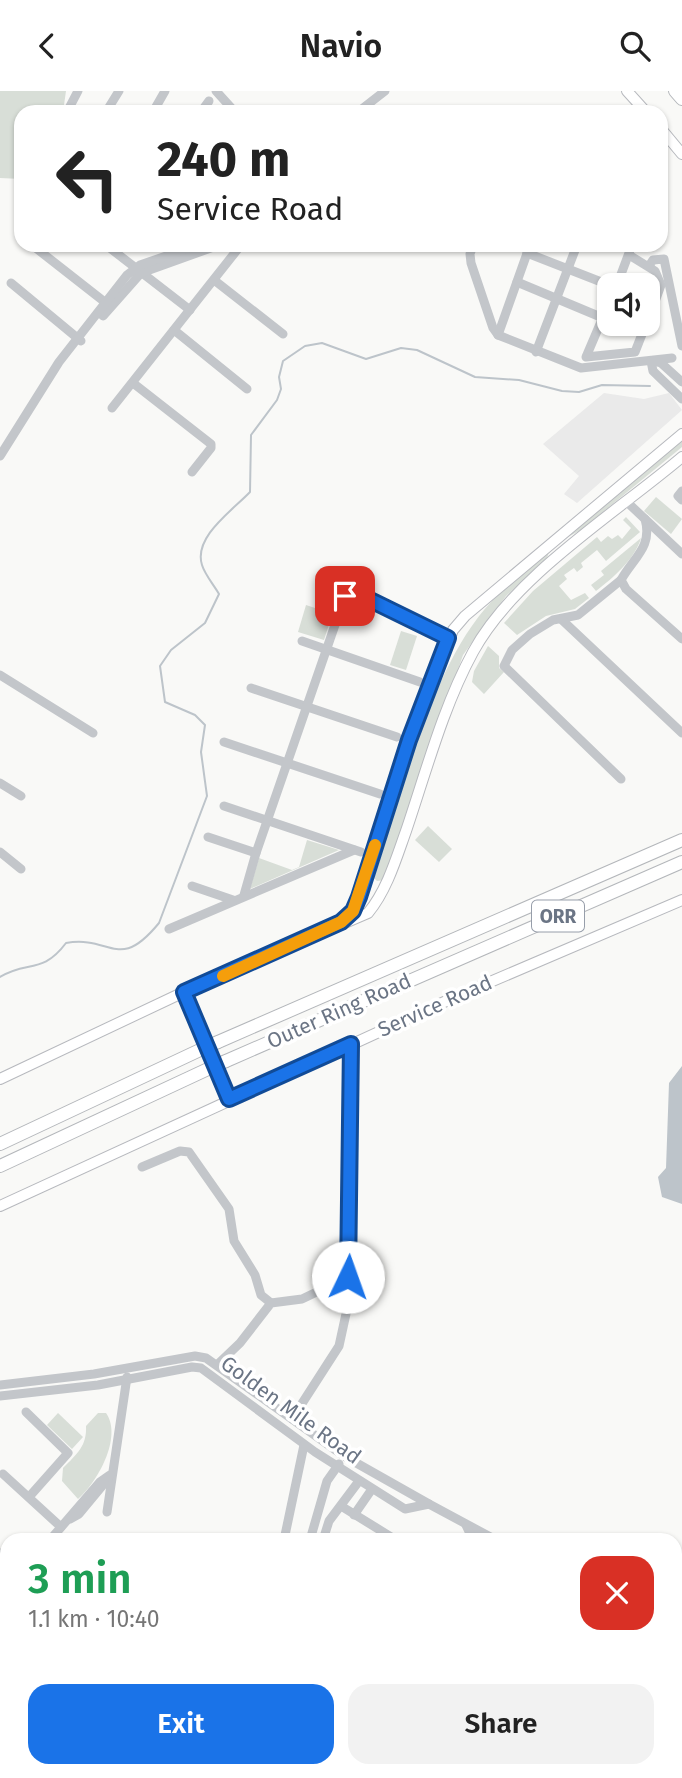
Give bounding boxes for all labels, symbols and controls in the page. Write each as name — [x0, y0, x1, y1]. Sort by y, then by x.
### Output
icon: back — [28, 27, 66, 65]
text: Navio — [300, 27, 382, 65]
icon: search — [616, 27, 654, 65]
text: 240 m — [157, 130, 290, 189]
icon: left — [42, 133, 133, 224]
text: Service Road — [157, 190, 343, 228]
map controls — [597, 273, 660, 336]
button: sound — [597, 273, 660, 336]
pin — [315, 566, 375, 626]
icon: arrive — [326, 577, 364, 615]
road number: ORR — [532, 901, 584, 931]
street label: Outer Ring Road — [263, 968, 415, 1054]
street label: Service Road — [374, 969, 496, 1043]
position arrow — [311, 1240, 385, 1314]
street label: Golden Mile Road — [216, 1350, 366, 1470]
text: 3 min — [28, 1554, 132, 1604]
button: close — [580, 1556, 654, 1630]
text: 1.1 km · 10:40 — [28, 1605, 160, 1633]
button: Exit — [28, 1684, 334, 1764]
button: Share — [348, 1684, 654, 1764]

